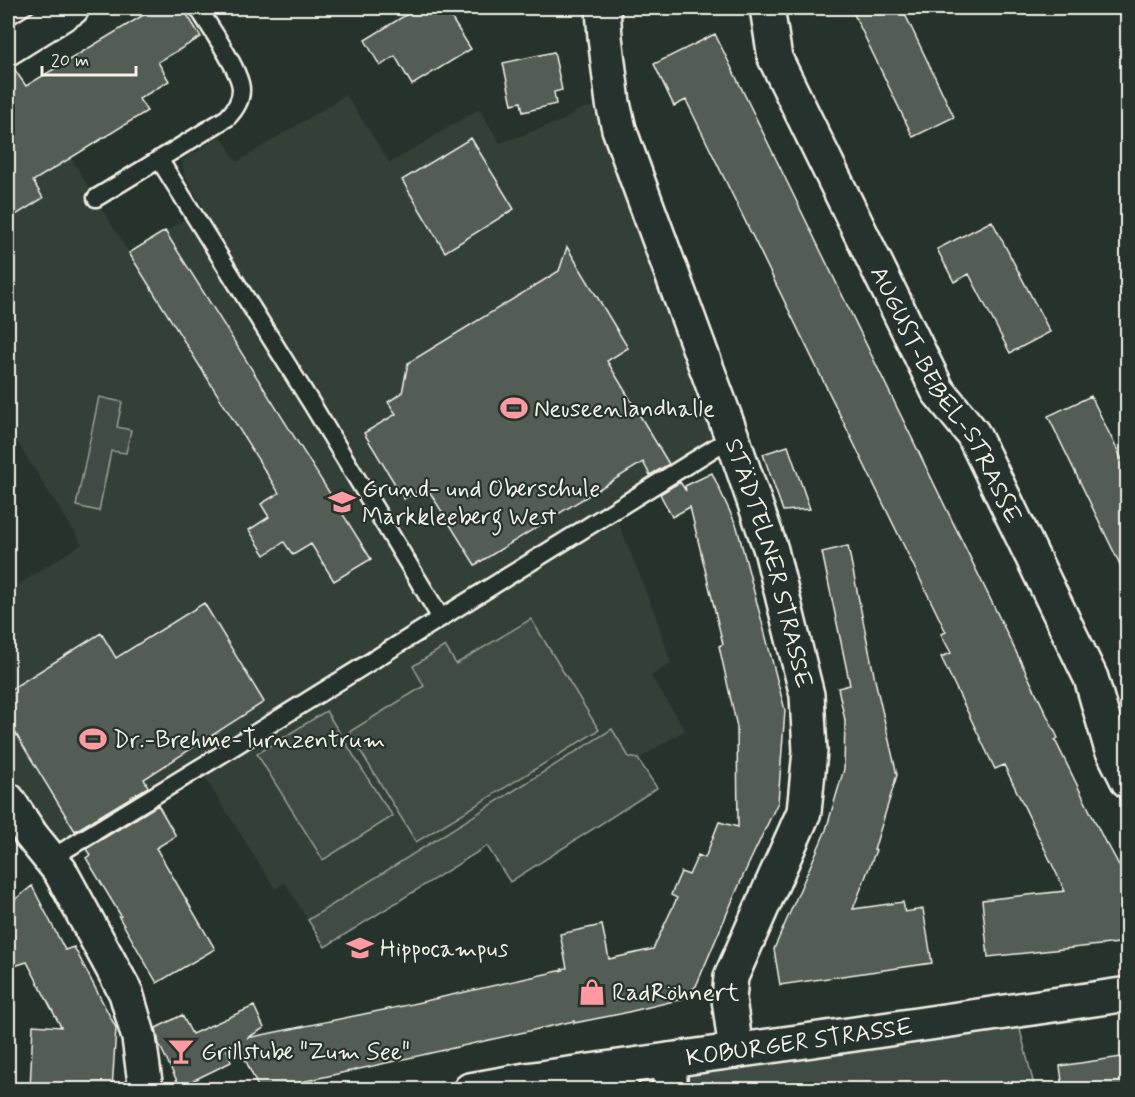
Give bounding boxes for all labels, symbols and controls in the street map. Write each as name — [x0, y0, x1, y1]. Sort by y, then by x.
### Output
scale bar — [42, 39, 136, 77]
text: 20 m — [51, 49, 89, 73]
street label: AUGUST-BEBEL-STRASSE — [862, 261, 1028, 529]
sports icon: Neuseenlandhalle — [499, 393, 529, 423]
place label: Neuseenlandhalle — [534, 394, 715, 425]
street label: STÄDTELNER STRASSE — [717, 435, 819, 691]
place label: Grund- und Oberschule Markkleeberg West — [362, 474, 600, 536]
school or university icon: Grund- und Oberschule Markkleeberg West — [327, 487, 357, 517]
sports icon: Dr.-Brehme-Turnzentrum — [78, 724, 108, 754]
place label: Dr.-Brehme-Turnzentrum — [113, 725, 385, 756]
school or university icon: Hippocampus — [345, 933, 375, 963]
place label: Hippocampus — [380, 934, 509, 965]
shop icon: RadRöhnert — [577, 977, 607, 1007]
place label: RadRöhnert — [612, 978, 740, 1009]
street label: KOBURGER STRASSE — [684, 1012, 915, 1074]
bar icon: Grillstube "Zum See" — [166, 1036, 196, 1066]
place label: Grillstube "Zum See" — [201, 1037, 410, 1068]

